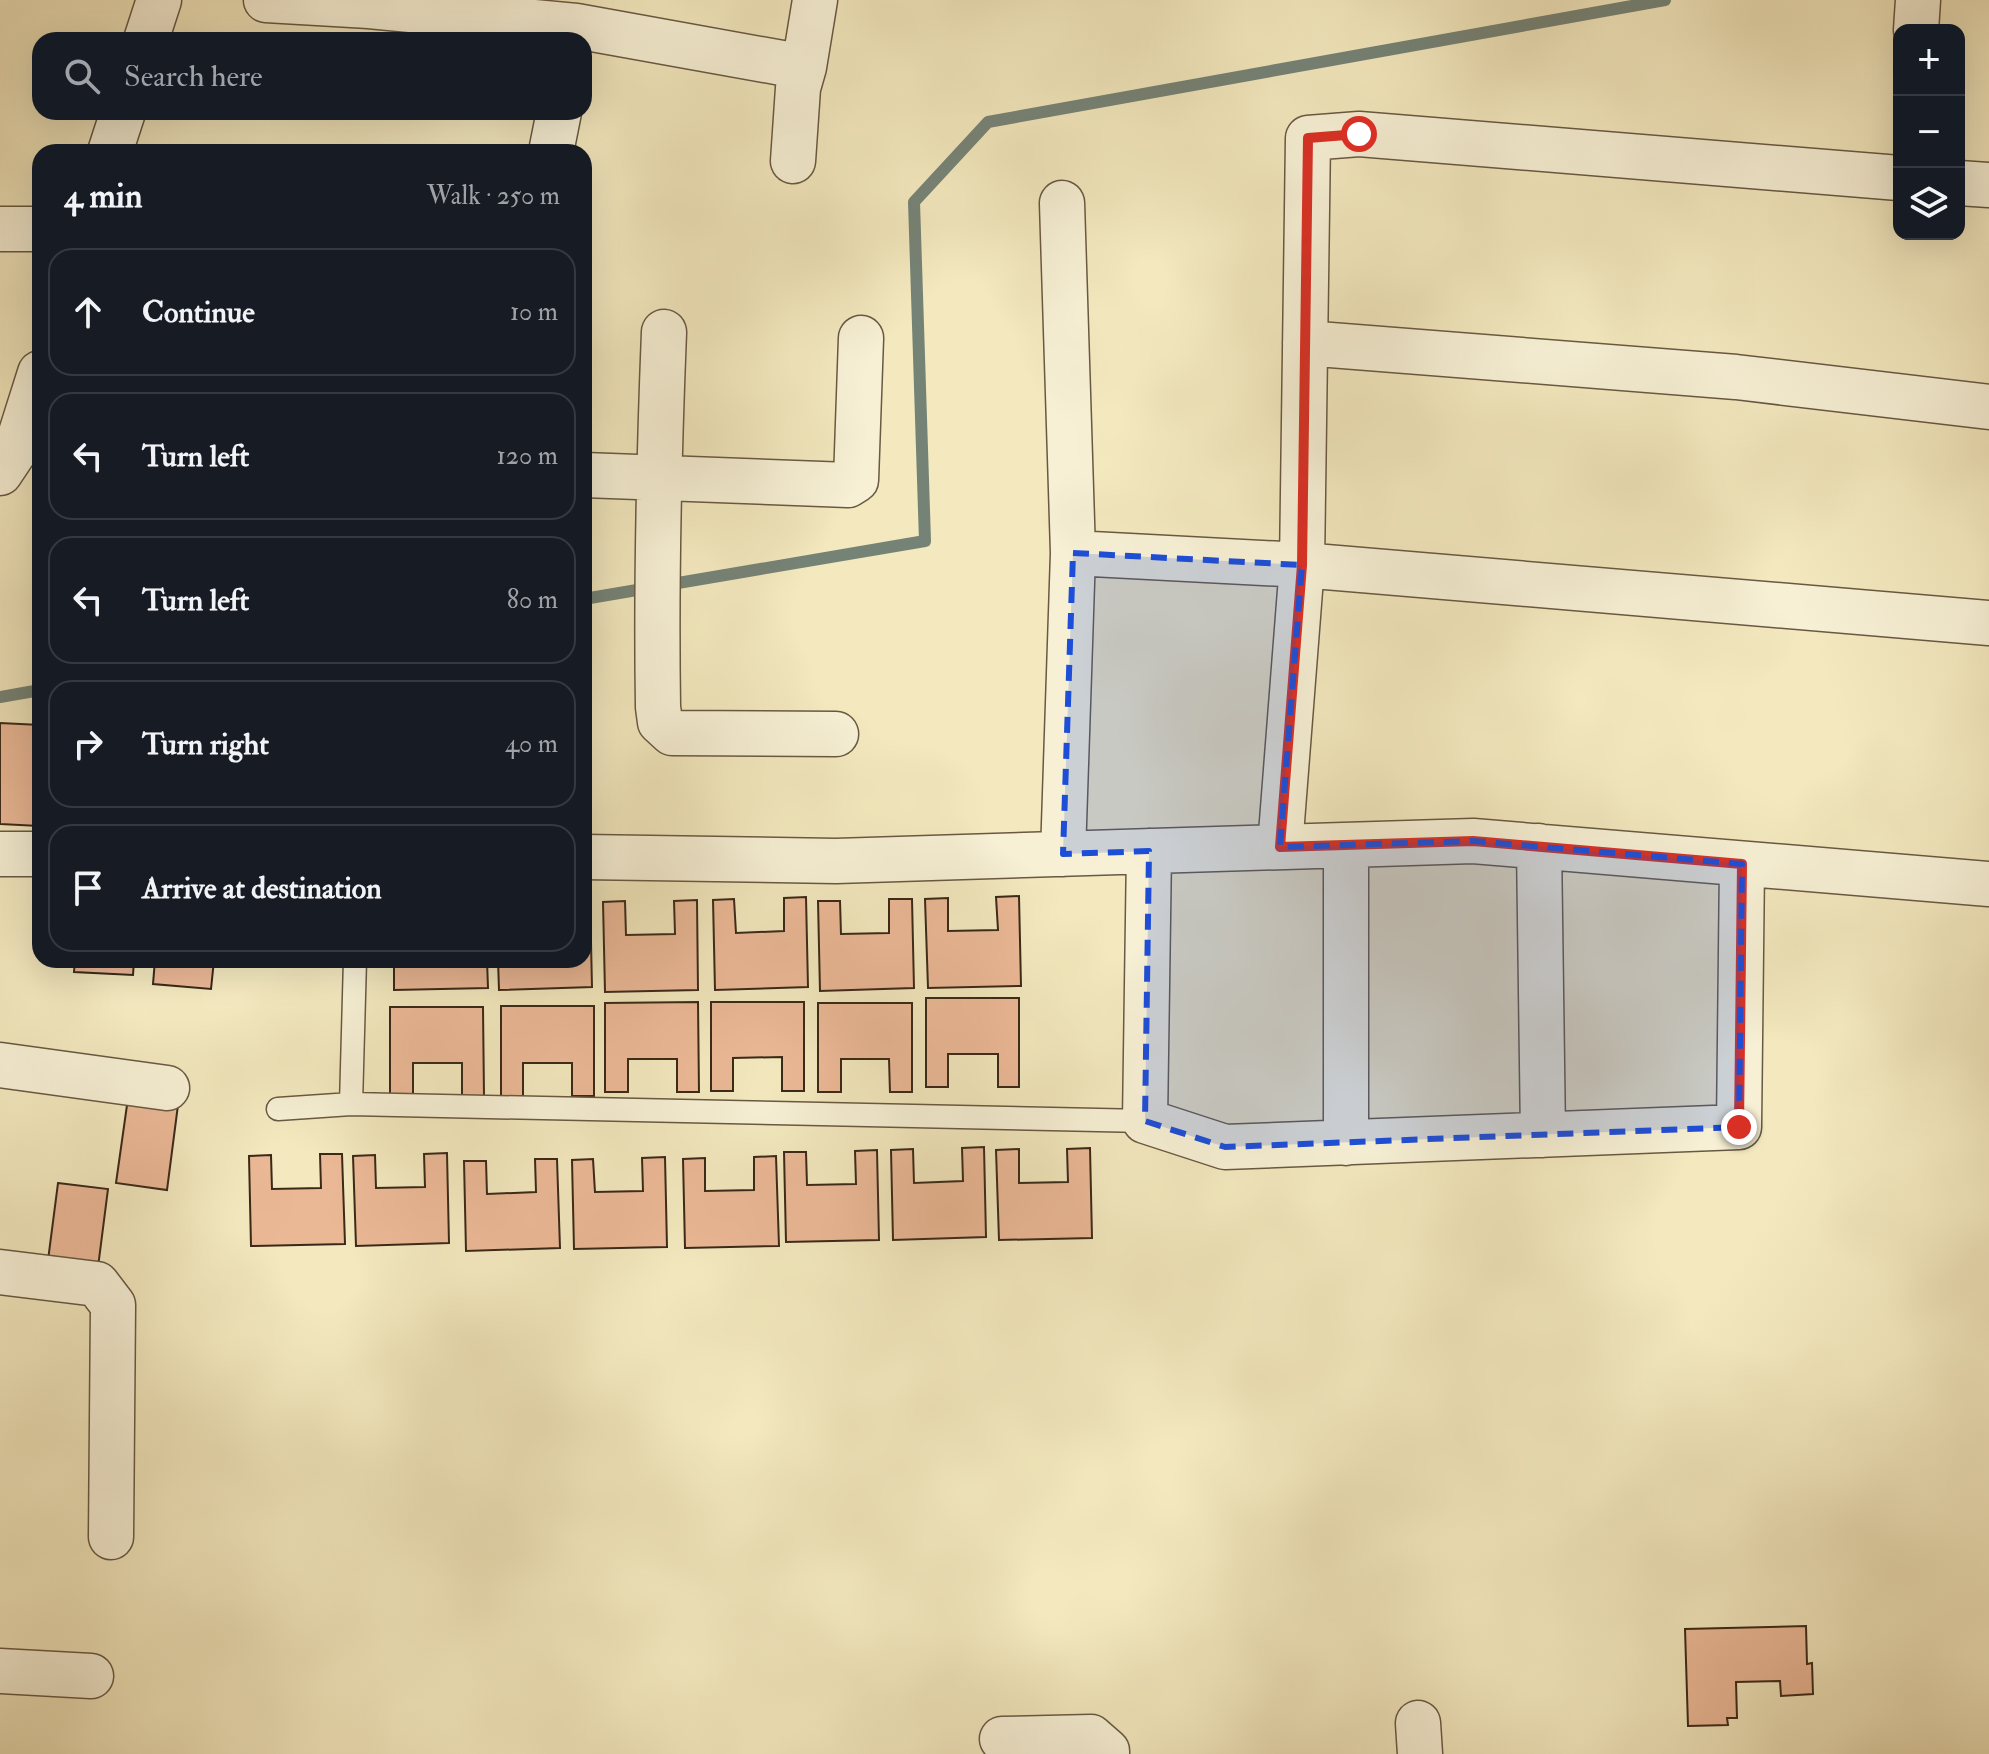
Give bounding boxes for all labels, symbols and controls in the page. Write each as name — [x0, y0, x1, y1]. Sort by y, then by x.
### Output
map controls — [1893, 24, 1965, 240]
button: + — [1893, 24, 1965, 96]
search box — [32, 32, 592, 120]
icon: search — [60, 54, 104, 98]
text: Search here — [124, 58, 263, 95]
button: − — [1893, 96, 1965, 168]
route start — [1341, 116, 1377, 152]
button: layers — [1893, 168, 1965, 240]
text: 4 min — [64, 175, 142, 218]
text: Walk · 250 m — [427, 180, 560, 212]
icon: ahead — [66, 290, 110, 334]
text: Continue — [142, 294, 255, 331]
text: 10 m — [510, 296, 558, 328]
icon: left — [66, 434, 110, 478]
text: Turn left — [142, 438, 249, 475]
text: 120 m — [497, 440, 558, 472]
icon: left — [66, 578, 110, 622]
text: Turn left — [142, 582, 249, 619]
text: 80 m — [507, 584, 558, 616]
icon: right — [66, 722, 110, 766]
text: Turn right — [142, 726, 269, 763]
text: 40 m — [505, 728, 558, 760]
icon: arrive — [66, 866, 110, 910]
text: Arrive at destination — [142, 870, 382, 907]
route end — [1721, 1109, 1757, 1145]

